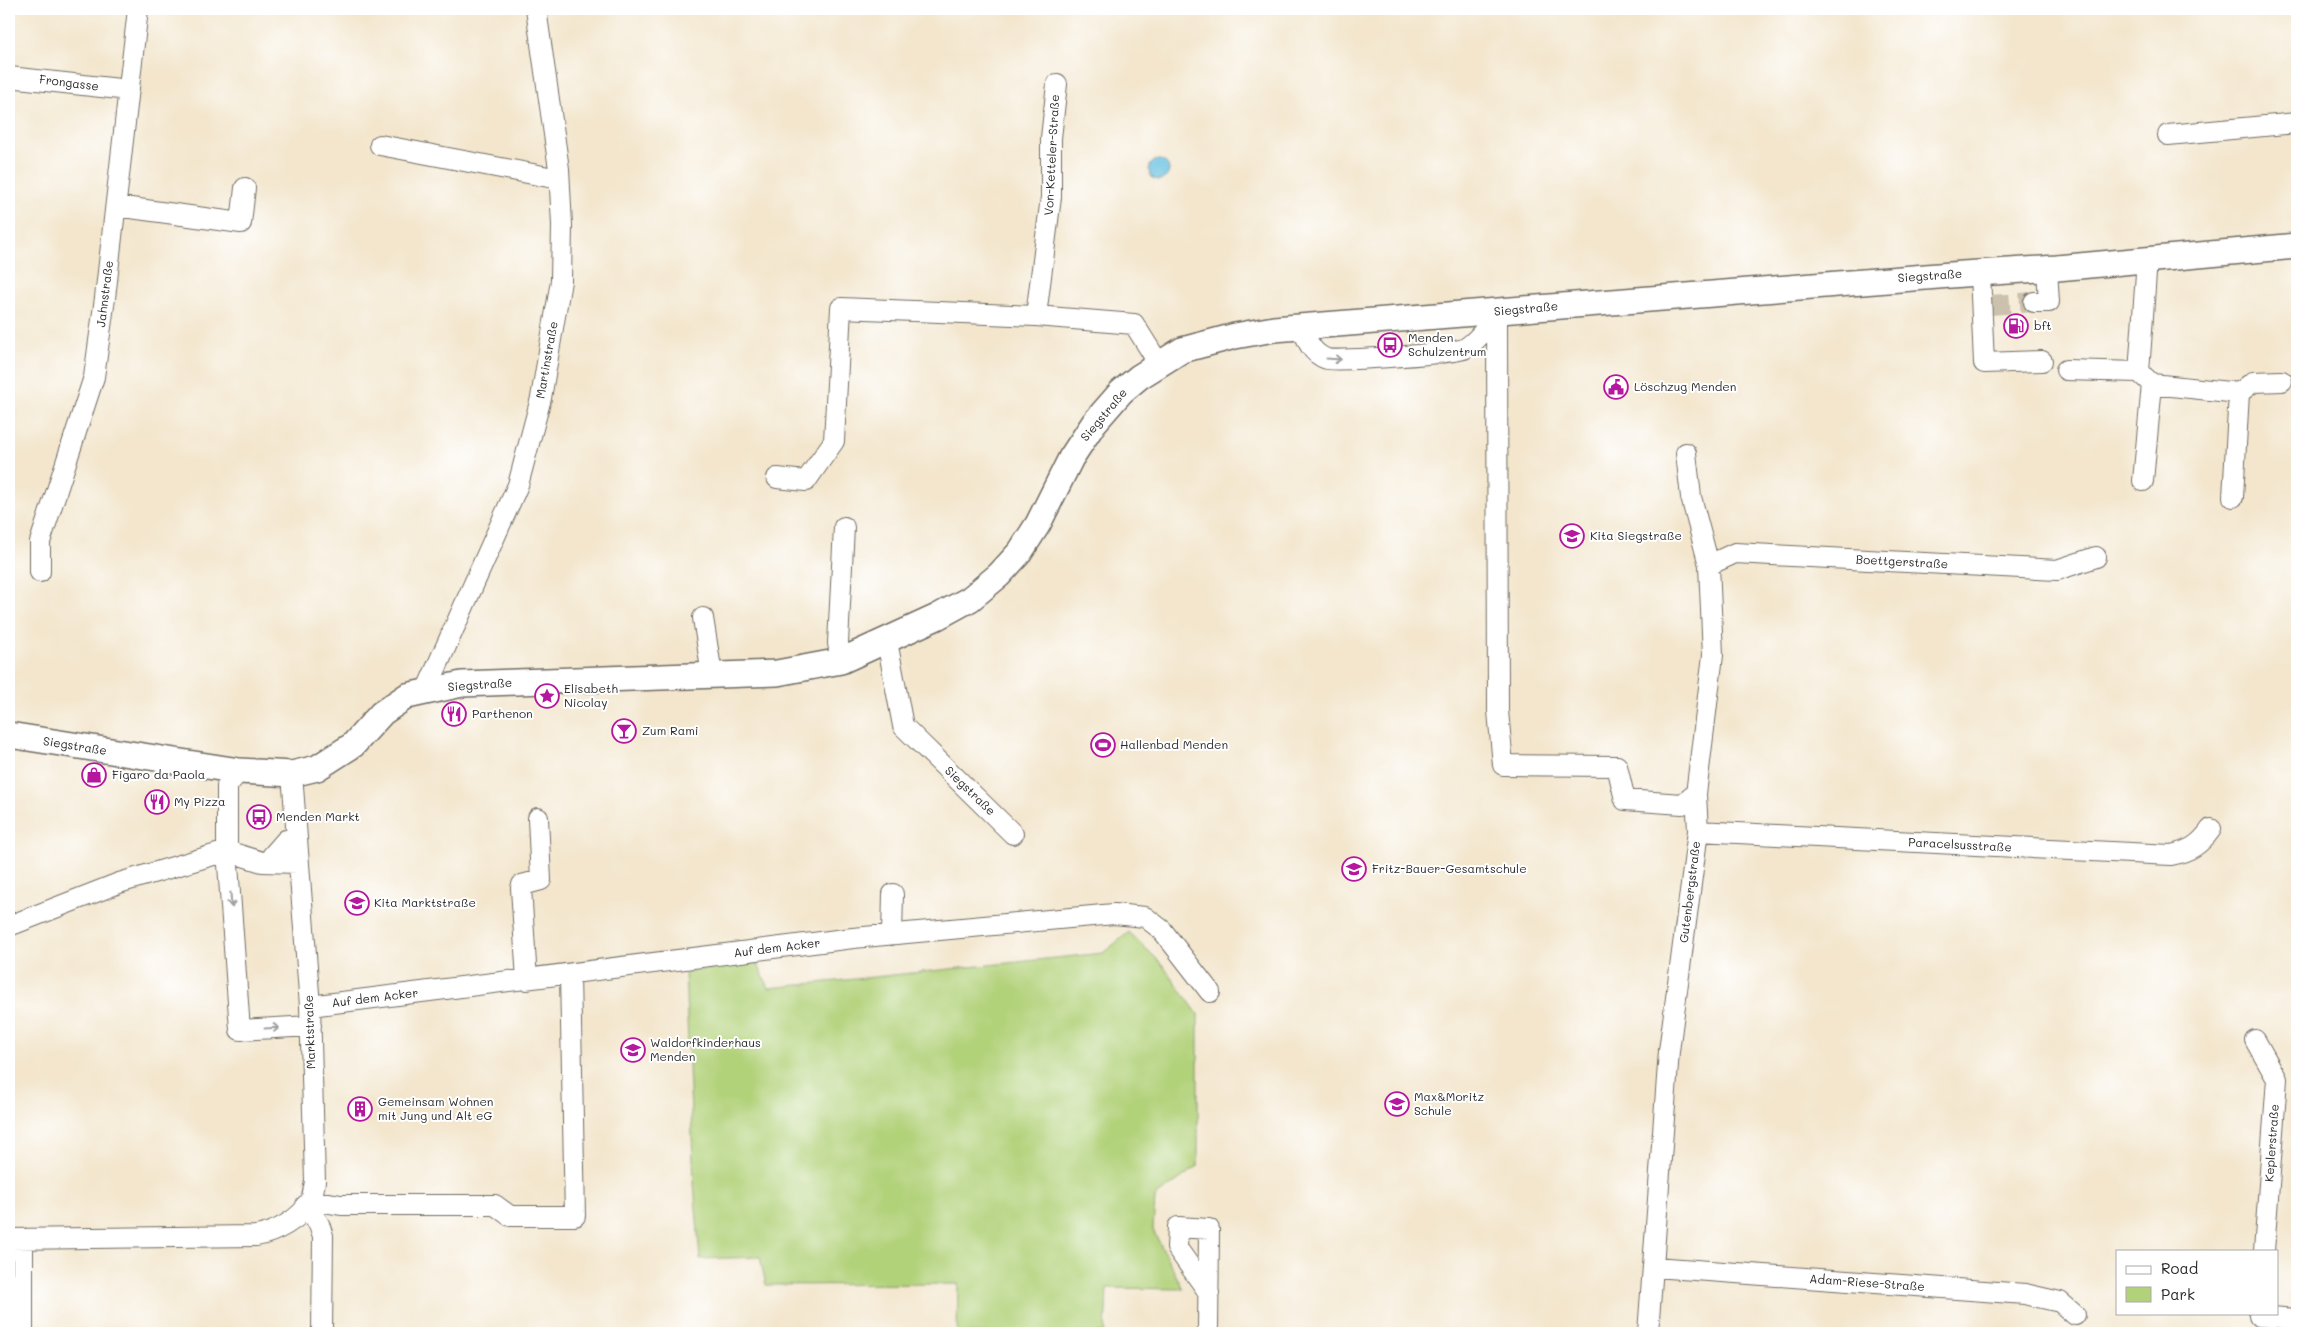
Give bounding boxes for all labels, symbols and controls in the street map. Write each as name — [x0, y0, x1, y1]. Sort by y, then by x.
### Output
street label: Frongasse — [38, 70, 100, 94]
street label: Von-Ketteler-Straße — [1040, 94, 1062, 216]
street label: Jahnstraße — [92, 260, 116, 328]
street label: Siegstraße — [1897, 265, 1963, 285]
street label: Siegstraße — [1493, 297, 1559, 319]
fuel station icon: bft — [2003, 313, 2029, 339]
place label: bft — [2034, 317, 2052, 333]
street label: Martinstraße — [531, 320, 561, 400]
place label: Menden Schulzentrum — [1408, 329, 1486, 359]
bus stop icon: Menden Schulzentrum — [1377, 332, 1403, 358]
one-way arrow — [1325, 354, 1341, 363]
public building icon: Löschzug Menden — [1603, 374, 1629, 400]
place label: Löschzug Menden — [1634, 378, 1736, 394]
street label: Siegstraße — [1076, 385, 1130, 444]
school or university icon: Kita Siegstraße — [1559, 523, 1585, 549]
place label: Kita Siegstraße — [1590, 527, 1682, 543]
street label: Boettgerstraße — [1855, 551, 1949, 571]
street label: Siegstraße — [447, 674, 513, 694]
place label: Elisabeth Nicolay — [564, 680, 618, 710]
place icon: Elisabeth Nicolay — [534, 683, 560, 709]
restaurant icon: Parthenon — [441, 701, 467, 727]
place label: Parthenon — [472, 705, 533, 721]
bar icon: Zum Rami — [611, 718, 637, 744]
place label: Zum Rami — [642, 722, 698, 738]
street label: Siegstraße — [42, 732, 108, 758]
sports icon: Hallenbad Menden — [1090, 732, 1116, 758]
place label: Hallenbad Menden — [1120, 736, 1228, 752]
shop icon: Figaro da Paola — [81, 762, 107, 788]
street label: Siegstraße — [942, 762, 999, 818]
place label: Figaro da Paola — [112, 766, 205, 782]
restaurant icon: My Pizza — [144, 789, 170, 815]
place label: My Pizza — [174, 793, 226, 809]
bus stop icon: Menden Markt — [246, 804, 272, 830]
place label: Menden Markt — [276, 808, 360, 824]
street label: Paracelsusstraße — [1908, 833, 2012, 855]
street label: Gutenbergstraße — [1675, 840, 1703, 944]
school or university icon: Fritz-Bauer-Gesamtschule — [1341, 856, 1367, 882]
place label: Fritz-Bauer-Gesamtschule — [1372, 860, 1527, 876]
school or university icon: Kita Marktstraße — [344, 890, 370, 916]
one-way arrow — [226, 891, 235, 907]
place label: Kita Marktstraße — [374, 894, 476, 910]
street label: Auf dem Acker — [733, 934, 821, 960]
street label: Auf dem Acker — [331, 984, 419, 1010]
street label: Marktstraße — [300, 995, 318, 1069]
one-way arrow — [264, 1023, 280, 1032]
place label: Waldorfkinderhaus Menden — [650, 1034, 761, 1064]
school or university icon: Waldorfkinderhaus Menden — [620, 1037, 646, 1063]
place label: Max&Moritz Schule — [1414, 1088, 1484, 1118]
school or university icon: Max&Moritz Schule — [1384, 1091, 1410, 1117]
place label: Gemeinsam Wohnen mit Jung und Alt eG — [378, 1093, 494, 1123]
building icon: Gemeinsam Wohnen mit Jung und Alt eG — [347, 1096, 373, 1122]
street label: Keplerstraße — [2260, 1103, 2282, 1183]
legend — [2116, 1250, 2278, 1314]
text: Road — [2161, 1258, 2198, 1278]
street label: Adam-Riese-Straße — [1809, 1270, 1925, 1294]
text: Park — [2161, 1284, 2195, 1304]

